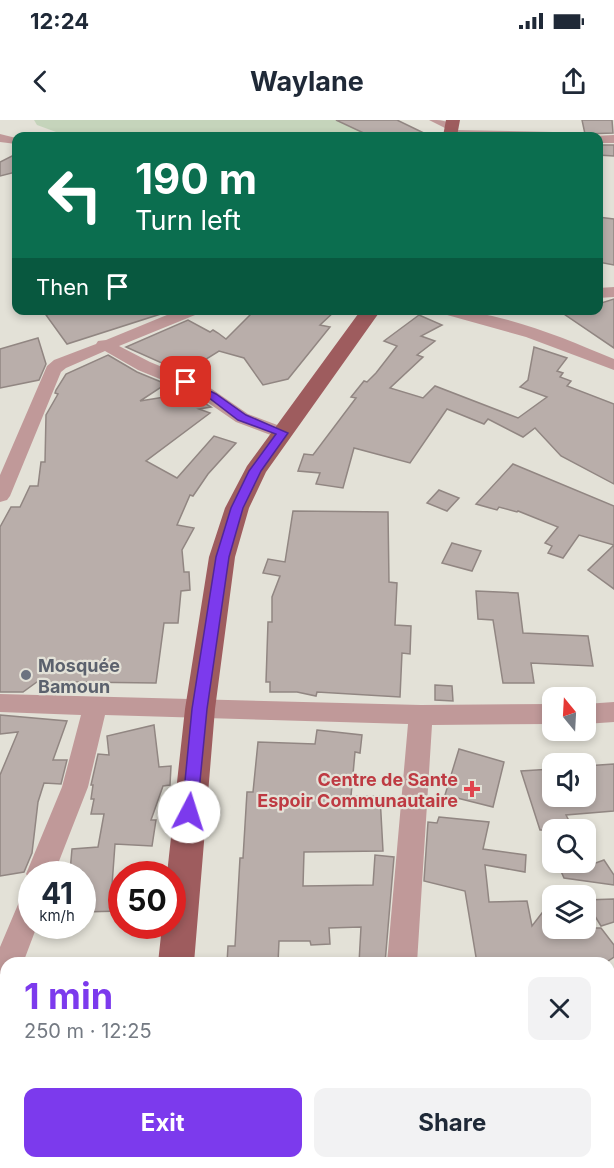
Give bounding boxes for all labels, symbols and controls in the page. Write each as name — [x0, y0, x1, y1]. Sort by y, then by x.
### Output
text: 12:24 — [30, 8, 89, 34]
icon: back — [24, 65, 57, 98]
text: Waylane — [250, 65, 364, 98]
icon: share — [557, 65, 590, 98]
text: 190 m — [135, 153, 257, 204]
icon: left — [36, 156, 114, 234]
text: Turn left — [135, 204, 241, 237]
icon: arrive — [101, 270, 134, 303]
text: Then — [36, 274, 89, 300]
pin — [160, 356, 211, 407]
icon: arrive — [169, 365, 202, 398]
place label: Mosquée Bamoun — [38, 655, 120, 697]
marker: Mosquée Bamoun — [19, 668, 33, 682]
north arrow — [542, 687, 596, 741]
map controls — [542, 687, 596, 939]
button: sound — [542, 753, 596, 807]
place label: Centre de Sante Espoir Communautaire — [257, 769, 458, 811]
position arrow — [157, 780, 221, 844]
marker: Centre de Sante Espoir Communautaire — [463, 780, 481, 798]
button: search — [542, 819, 596, 873]
speed limit sign: 50 — [108, 861, 186, 939]
text: 41 — [41, 875, 73, 911]
button: layers — [542, 885, 596, 939]
text: km/h — [39, 906, 75, 925]
text: 1 min — [24, 974, 113, 1018]
button: close — [528, 977, 591, 1040]
text: 250 m · 12:25 — [24, 1019, 152, 1043]
button: Exit — [24, 1088, 302, 1157]
button: Share — [314, 1088, 591, 1157]

